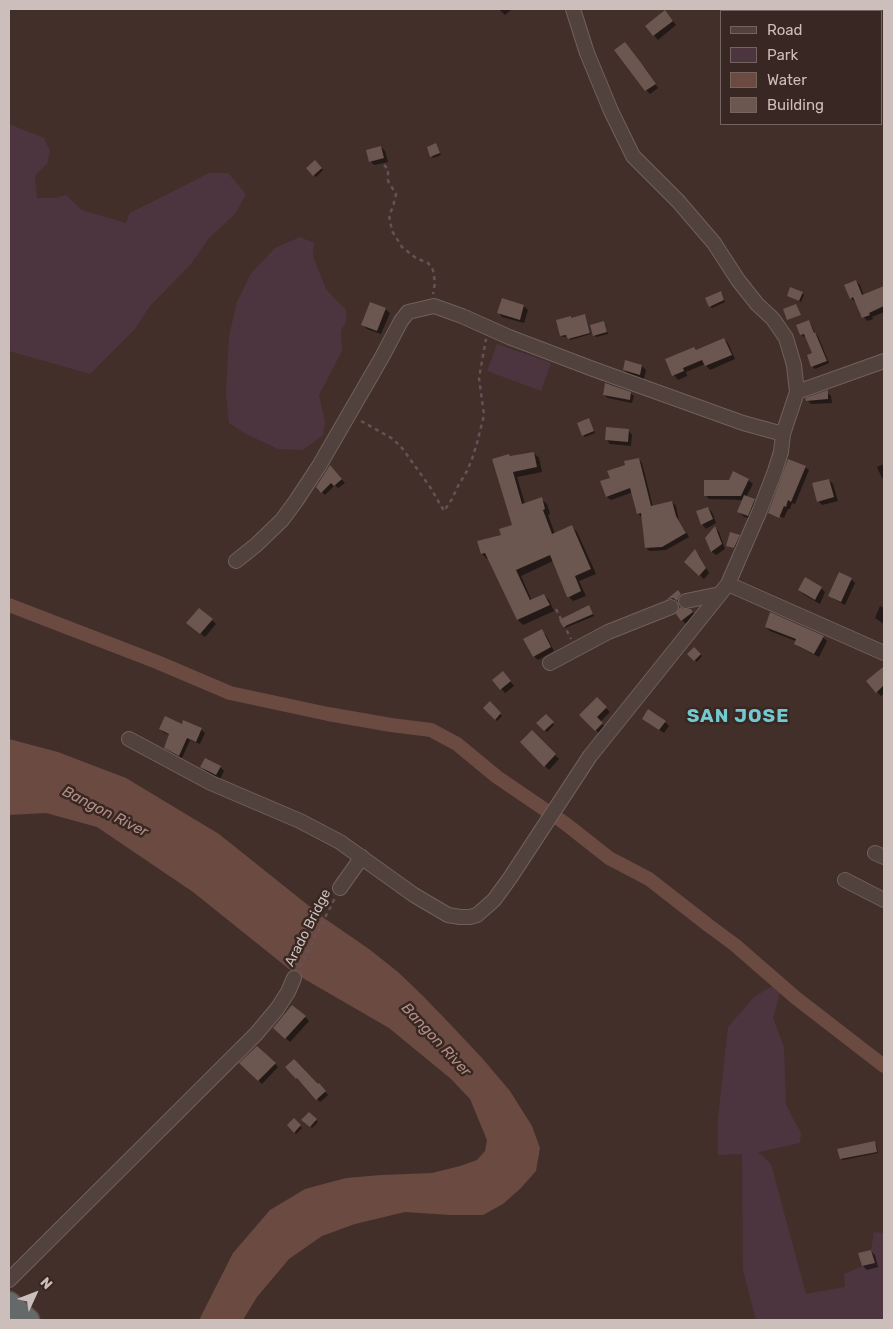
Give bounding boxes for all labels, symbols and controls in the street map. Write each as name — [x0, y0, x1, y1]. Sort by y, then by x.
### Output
legend — [720, 10, 883, 125]
text: Road — [767, 21, 803, 39]
text: Park — [767, 46, 798, 64]
text: Water — [767, 71, 807, 89]
text: Building — [767, 96, 824, 114]
district label: SAN JOSE — [686, 706, 790, 728]
water label: Bangon River — [59, 783, 151, 841]
street label: Arado Bridge — [281, 886, 335, 970]
water label: Bangon River — [397, 1000, 475, 1080]
north arrow — [10, 1269, 60, 1319]
text: N — [37, 1274, 56, 1293]

